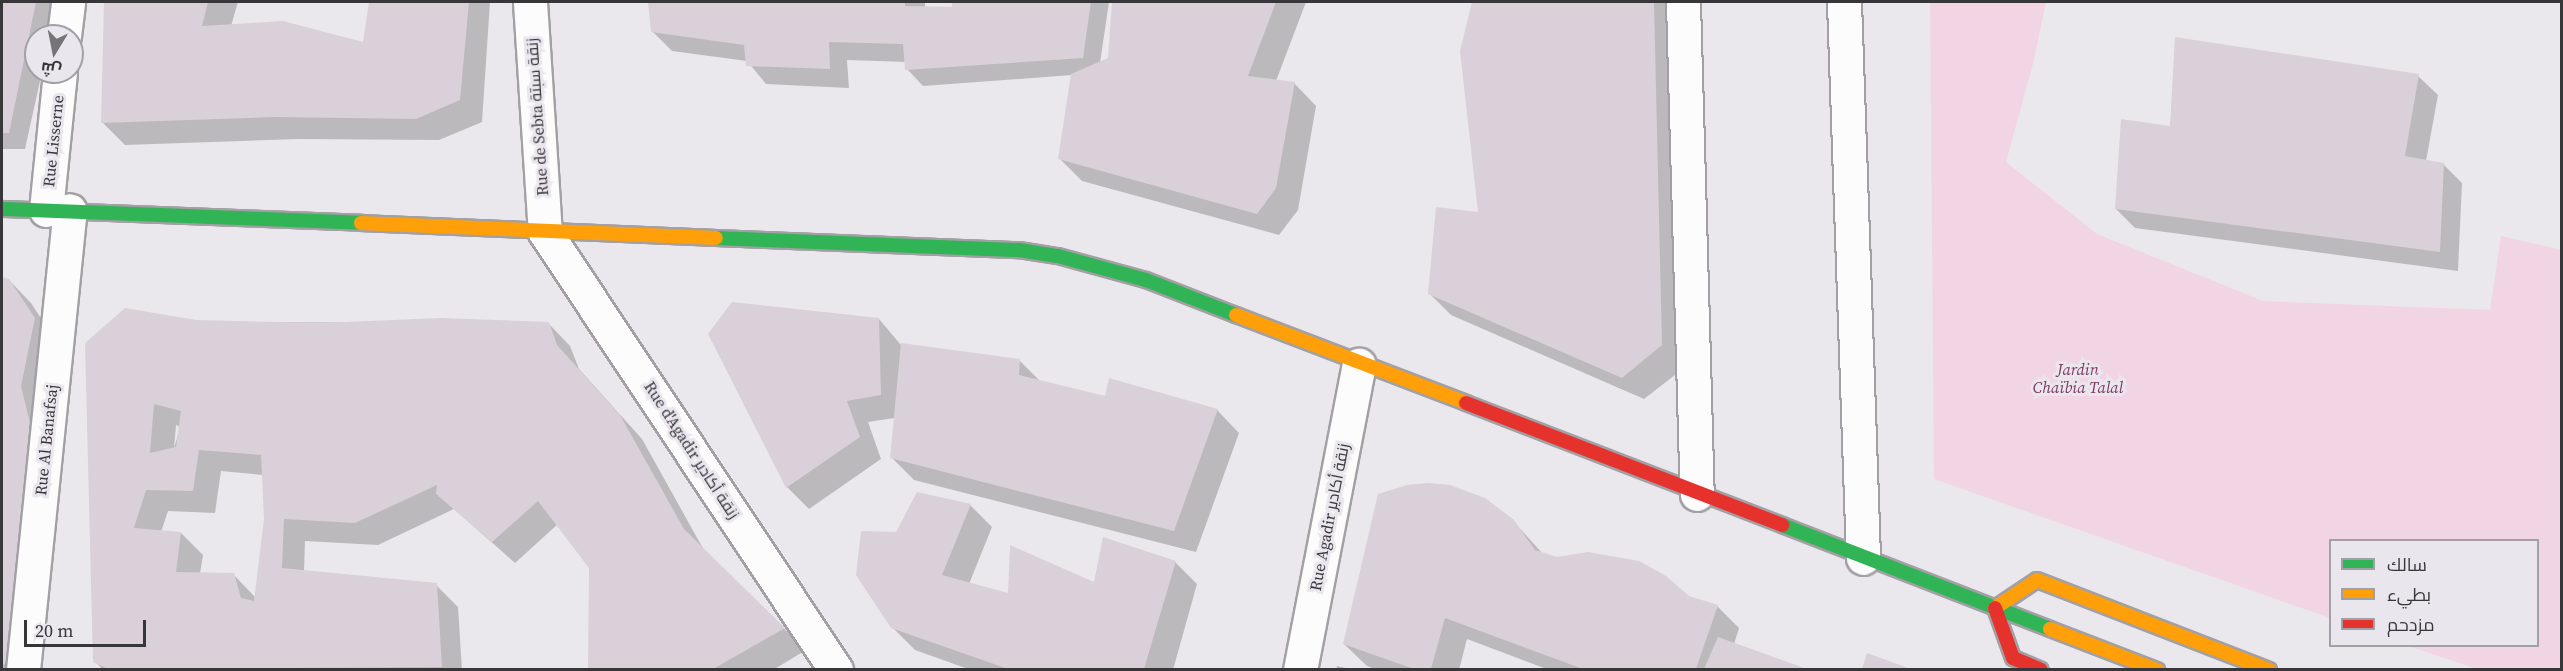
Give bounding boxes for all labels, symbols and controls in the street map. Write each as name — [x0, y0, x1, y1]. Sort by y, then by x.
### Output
north arrow — [24, 24, 84, 84]
street label: Rue de Sebta زنقة سبتة — [522, 37, 552, 197]
text: ش — [39, 57, 63, 82]
street label: Rue Lisserne — [39, 94, 67, 188]
park label: Jardin Chaïbia Talal — [2033, 359, 2123, 397]
street label: Rue d'Agadir زنقة أكادير — [640, 378, 744, 522]
street label: Rue Al Banafsaj — [31, 384, 61, 496]
street label: Rue Agadir زنقة أكادير — [1305, 442, 1353, 592]
legend — [2329, 539, 2539, 647]
text: سالك — [2387, 552, 2427, 577]
text: بطيء — [2387, 582, 2431, 607]
scale bar — [27, 608, 148, 646]
text: مزدحم — [2387, 612, 2435, 637]
text: 20 m — [35, 618, 73, 643]

